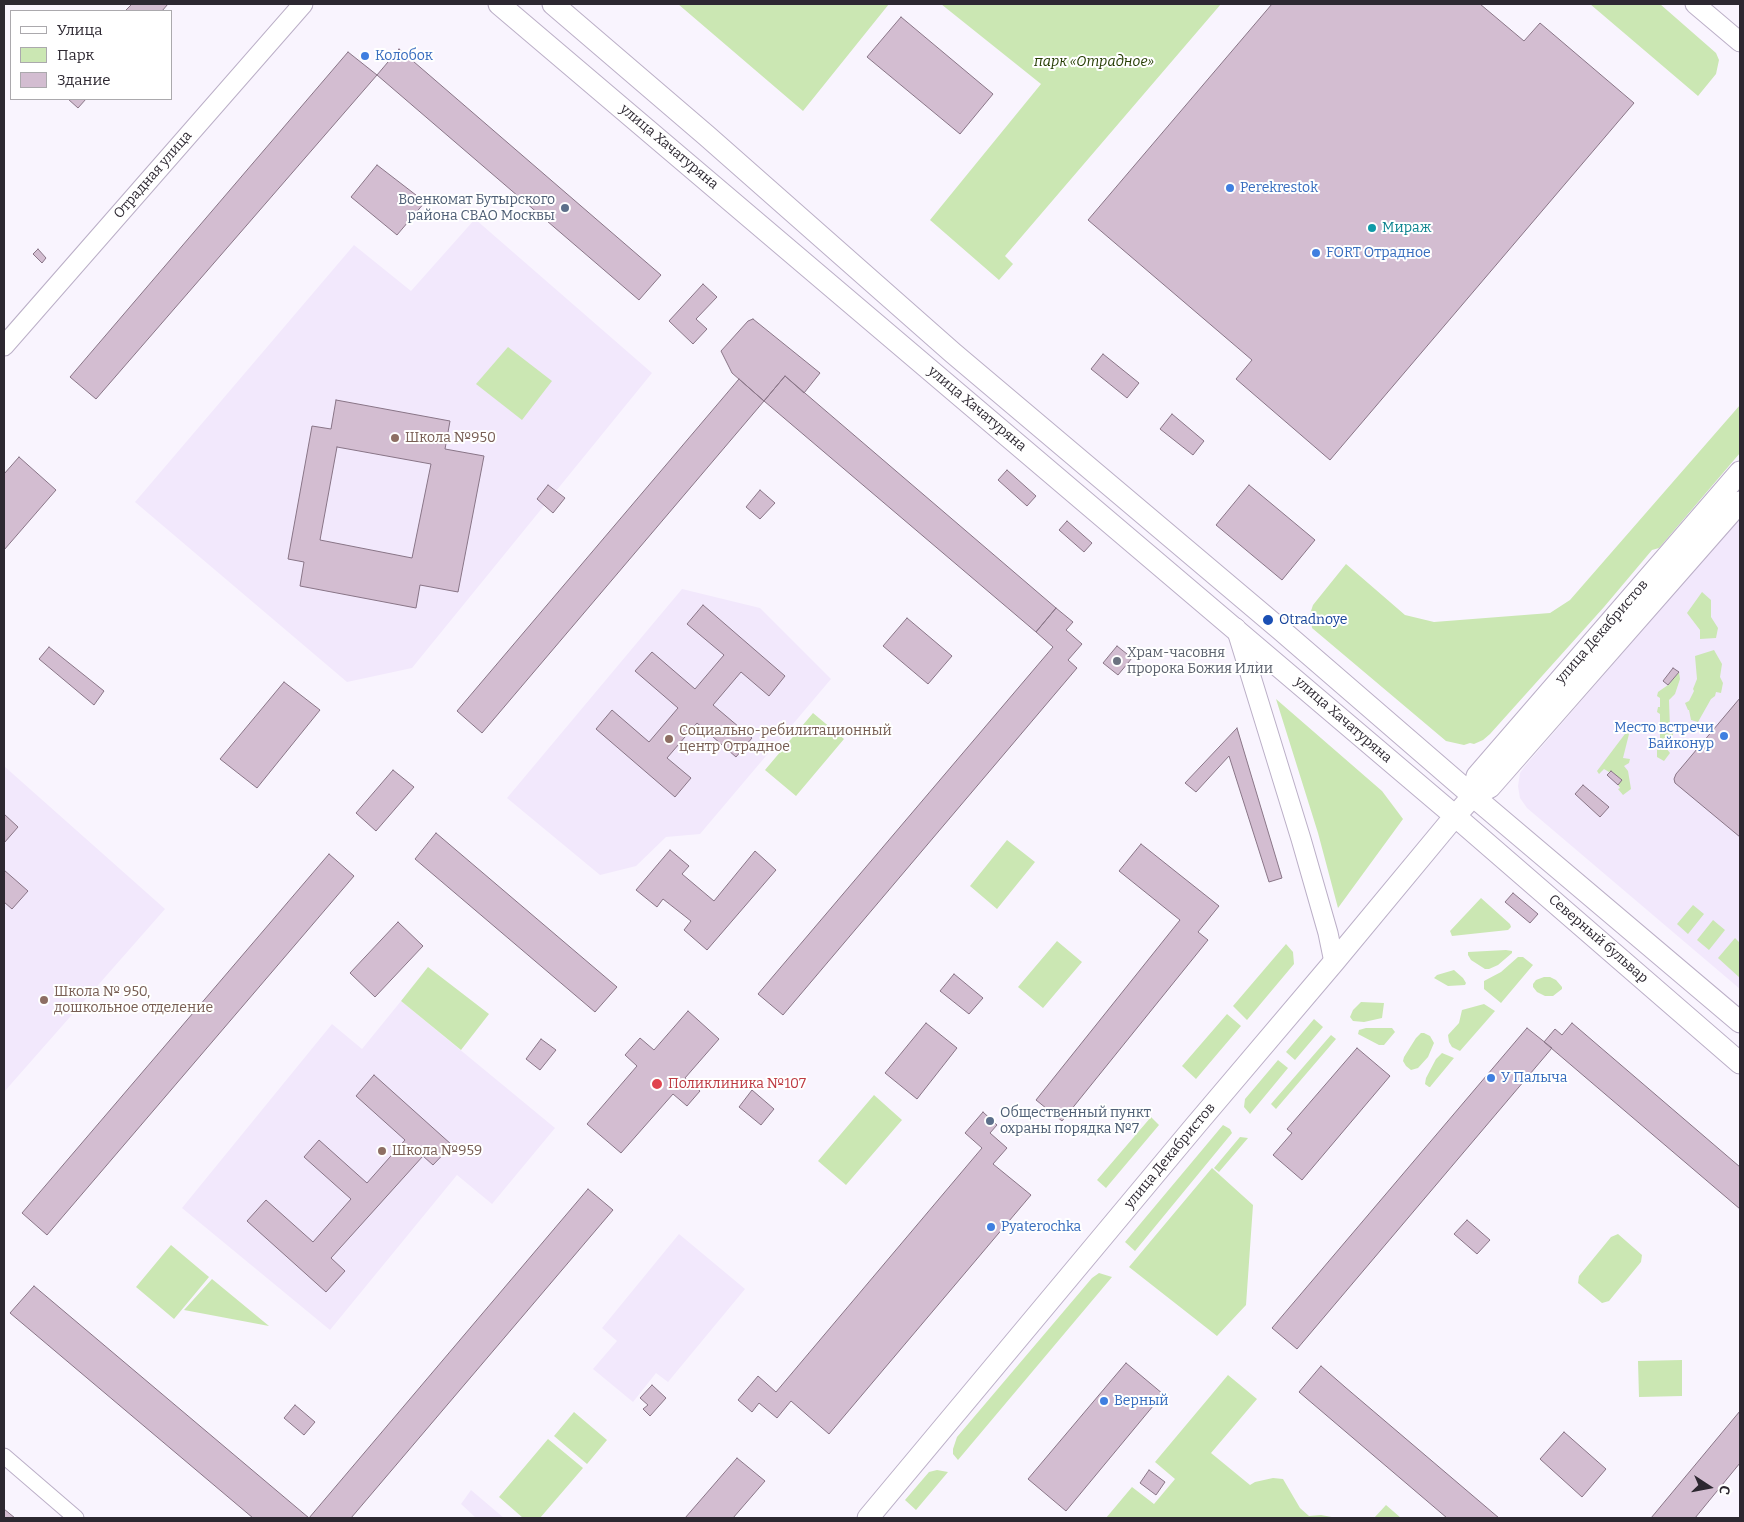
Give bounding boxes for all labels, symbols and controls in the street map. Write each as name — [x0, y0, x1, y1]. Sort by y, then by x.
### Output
legend — [10, 10, 172, 100]
text: Улица — [57, 21, 103, 39]
text: Парк — [57, 46, 94, 64]
place label: Колобок — [375, 48, 433, 64]
marker: Колобок — [359, 50, 371, 62]
park label: парк «Отрадное» — [1034, 54, 1154, 70]
text: Здание — [57, 71, 111, 89]
street label: улица Хачатуряна — [616, 101, 722, 193]
street label: Отрадная улица — [110, 128, 196, 222]
place label: Perekrestok — [1240, 180, 1318, 196]
marker: Perekrestok — [1224, 182, 1236, 194]
place label: Военкомат Бутырского района СВАО Москвы — [398, 192, 555, 224]
marker: Военкомат Бутырского района СВАО Москвы — [559, 202, 571, 214]
place label: Мираж — [1382, 220, 1432, 236]
marker: Мираж — [1366, 222, 1378, 234]
place label: FORT Отрадное — [1326, 245, 1431, 261]
marker: FORT Отрадное — [1310, 247, 1322, 259]
street label: улица Хачатуряна — [924, 363, 1030, 455]
place label: Школа №950 — [405, 430, 496, 446]
marker: Школа №950 — [389, 432, 401, 444]
street label: улица Декабристов — [1552, 577, 1652, 687]
place label: Otradnoye — [1279, 612, 1348, 628]
marker: Otradnoye — [1261, 613, 1275, 627]
place label: Храм-часовня пророка Божия Илии — [1127, 645, 1273, 678]
marker: Храм-часовня пророка Божия Илии — [1111, 655, 1123, 667]
street label: улица Хачатуряна — [1291, 673, 1395, 767]
place label: Место встречи Байконур — [1614, 720, 1714, 752]
place label: Социально-ребилитационный центр Отрадное — [679, 723, 892, 756]
marker: Место встречи Байконур — [1718, 730, 1730, 742]
marker: Социально-ребилитационный центр Отрадное — [663, 733, 675, 745]
street label: Северный бульвар — [1545, 891, 1651, 987]
place label: Школа № 950, дошкольное отделение — [54, 984, 213, 1016]
marker: Школа № 950, дошкольное отделение — [38, 994, 50, 1006]
place label: У Палыча — [1501, 1070, 1567, 1086]
marker: У Палыча — [1485, 1072, 1497, 1084]
place label: Поликлиника №107 — [668, 1076, 806, 1092]
marker: Поликлиника №107 — [650, 1077, 664, 1091]
street label: улица Декабристов — [1121, 1100, 1219, 1212]
place label: Общественный пункт охраны порядка №7 — [1000, 1105, 1151, 1138]
marker: Общественный пункт охраны порядка №7 — [984, 1115, 996, 1127]
place label: Школа №959 — [392, 1143, 482, 1159]
marker: Школа №959 — [376, 1145, 388, 1157]
place label: Pyaterochka — [1001, 1219, 1081, 1235]
marker: Pyaterochka — [985, 1221, 997, 1233]
place label: Верный — [1114, 1393, 1169, 1409]
marker: Верный — [1098, 1395, 1110, 1407]
north arrow — [1684, 1462, 1734, 1512]
text: С — [1715, 1484, 1733, 1496]

